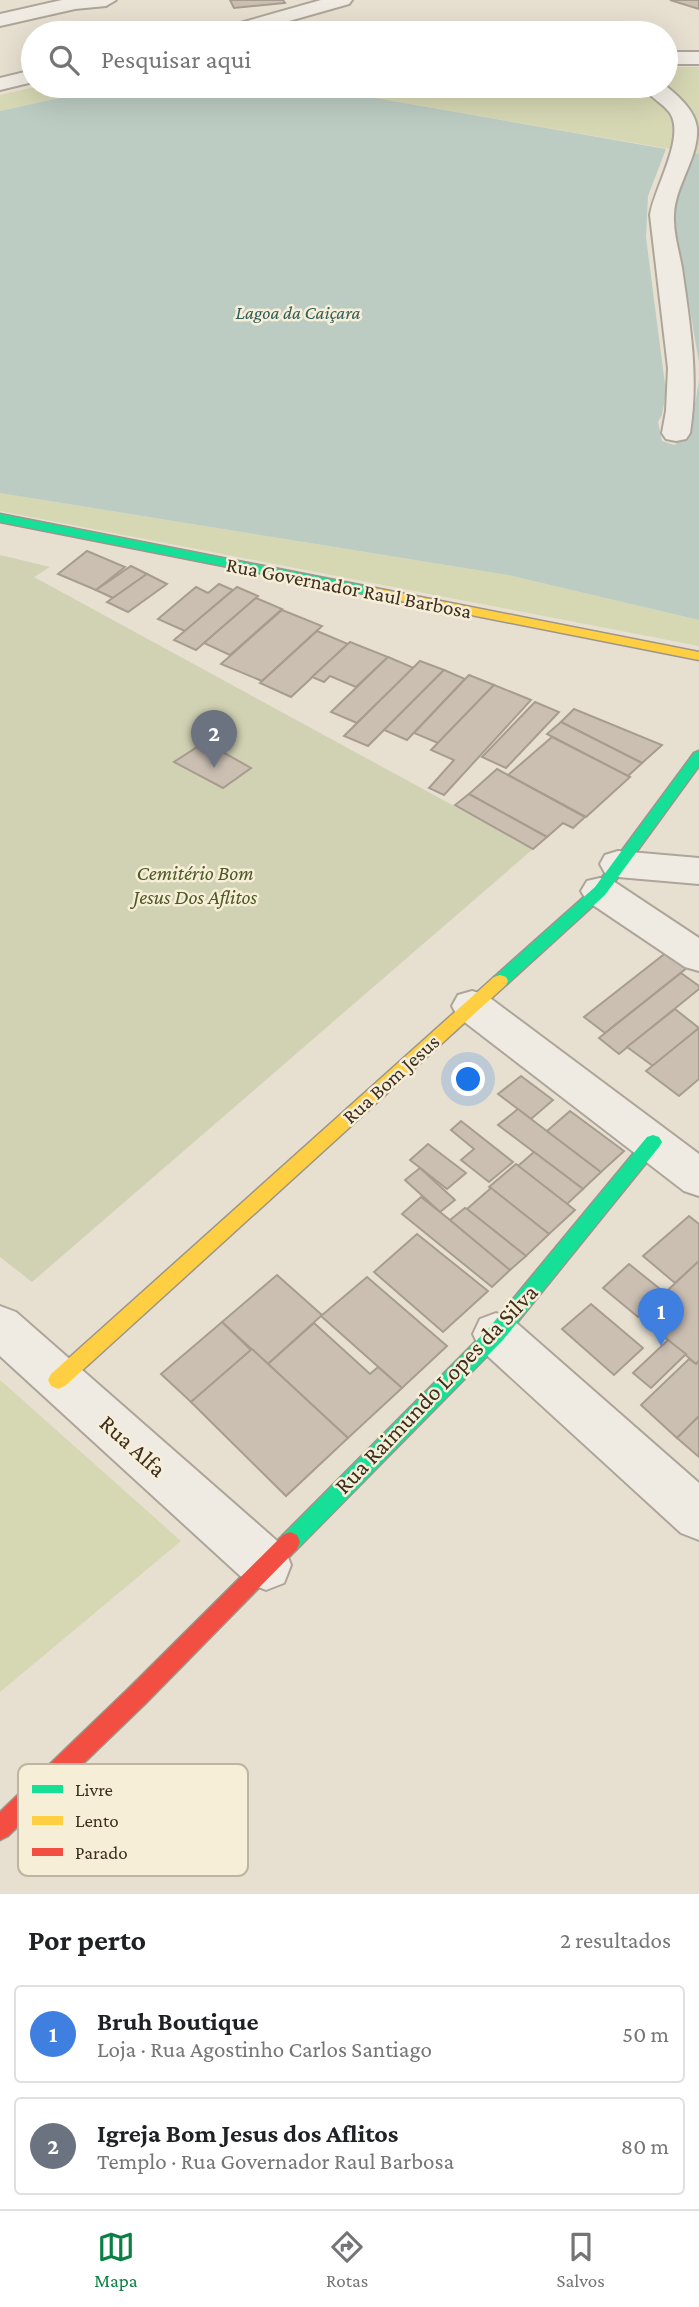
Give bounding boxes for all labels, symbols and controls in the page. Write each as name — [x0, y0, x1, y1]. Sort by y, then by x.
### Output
search box — [21, 21, 678, 98]
icon: search — [45, 41, 83, 79]
text: Pesquisar aqui — [101, 45, 251, 74]
water label: Lagoa da Caiçara — [236, 302, 360, 323]
street label: Rua Governador Raul Barbosa — [224, 552, 474, 624]
pin: 2 — [191, 710, 237, 768]
park label: Cemitério Bom Jesus Dos Aflitos — [129, 861, 258, 909]
street label: Rua Bom Jesus — [338, 1029, 444, 1129]
your location — [451, 1062, 485, 1096]
street label: Rua Raimundo Lopes da Silva — [328, 1278, 543, 1499]
pin: 1 — [638, 1288, 684, 1346]
street label: Rua Alfa — [95, 1409, 172, 1482]
legend — [18, 1764, 248, 1876]
text: Livre — [75, 1779, 113, 1800]
text: Lento — [75, 1810, 119, 1831]
text: Parado — [75, 1842, 128, 1863]
text: Por perto — [28, 1923, 146, 1956]
text: 2 resultados — [560, 1927, 671, 1953]
text: Bruh Boutique — [97, 2007, 259, 2036]
text: 1 — [49, 2021, 57, 2047]
text: 50 m — [622, 2021, 669, 2047]
text: Loja · Rua Agostinho Carlos Santiago — [97, 2036, 432, 2062]
text: Igreja Bom Jesus dos Aflitos — [97, 2119, 398, 2148]
text: 2 — [47, 2133, 59, 2159]
text: 80 m — [621, 2133, 669, 2159]
text: Templo · Rua Governador Raul Barbosa — [97, 2148, 454, 2174]
tab: Mapa — [94, 2228, 138, 2291]
tab: Rotas — [326, 2228, 368, 2291]
tab: Salvos — [557, 2228, 605, 2291]

